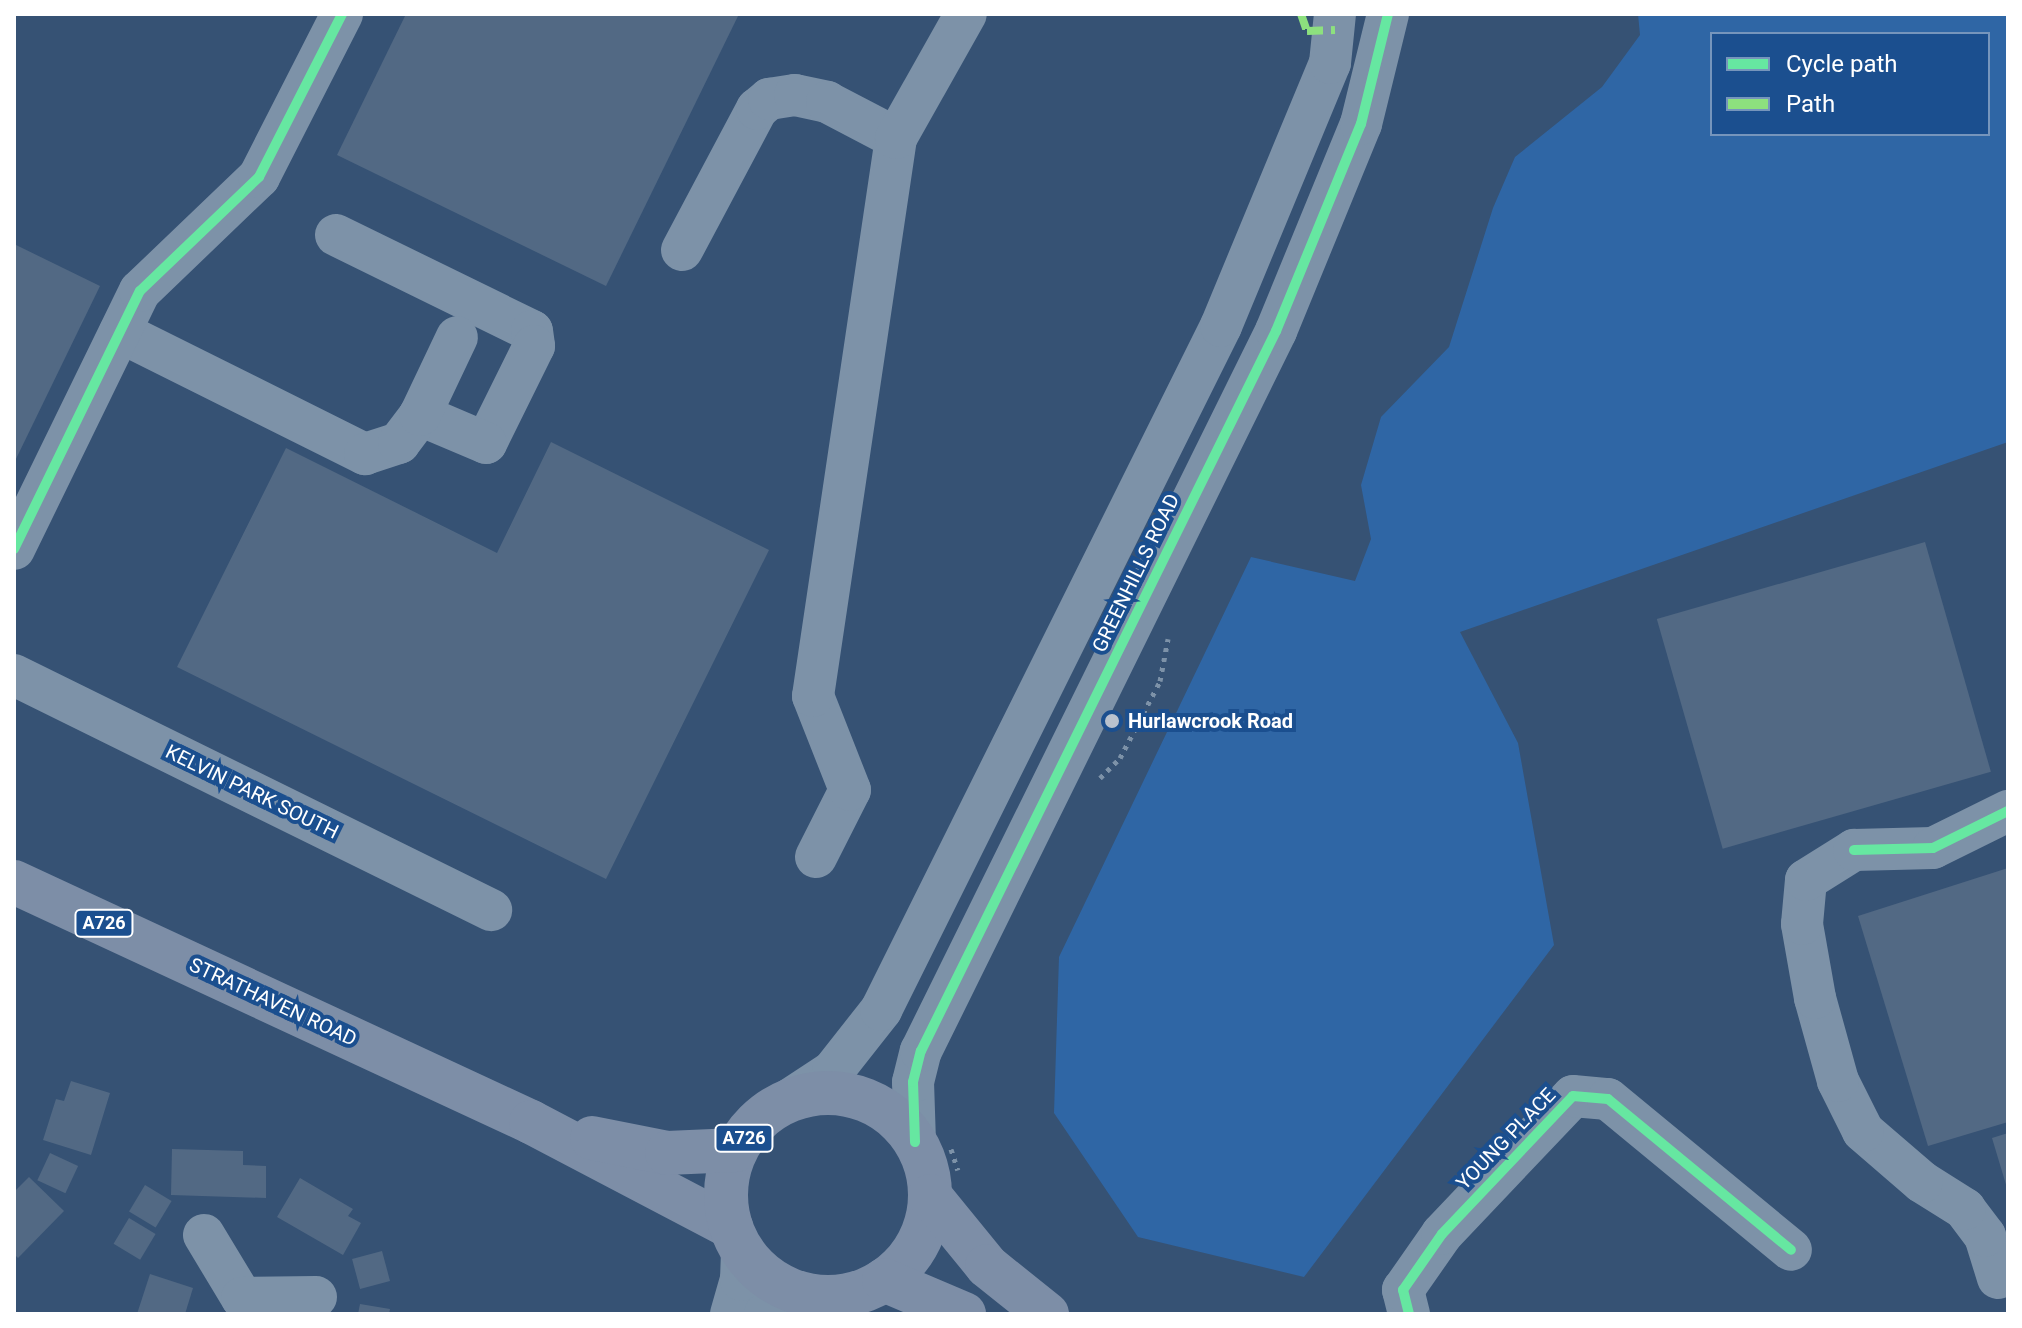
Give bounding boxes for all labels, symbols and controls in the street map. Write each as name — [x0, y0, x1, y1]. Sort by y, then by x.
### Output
legend — [1710, 32, 1990, 136]
text: Cycle path — [1786, 50, 1898, 78]
text: Path — [1786, 90, 1835, 118]
street label: GREENHILLS ROAD — [1087, 490, 1185, 656]
place label: Hurlawcrook Road — [1128, 709, 1293, 733]
marker: Hurlawcrook Road — [1103, 712, 1121, 730]
street label: KELVIN PARK SOUTH — [162, 740, 342, 844]
road number: A726 — [74, 909, 134, 937]
street label: STRATHAVEN ROAD — [186, 953, 360, 1051]
street label: YOUNG PLACE — [1451, 1083, 1561, 1195]
road number: A726 — [714, 1124, 774, 1152]

